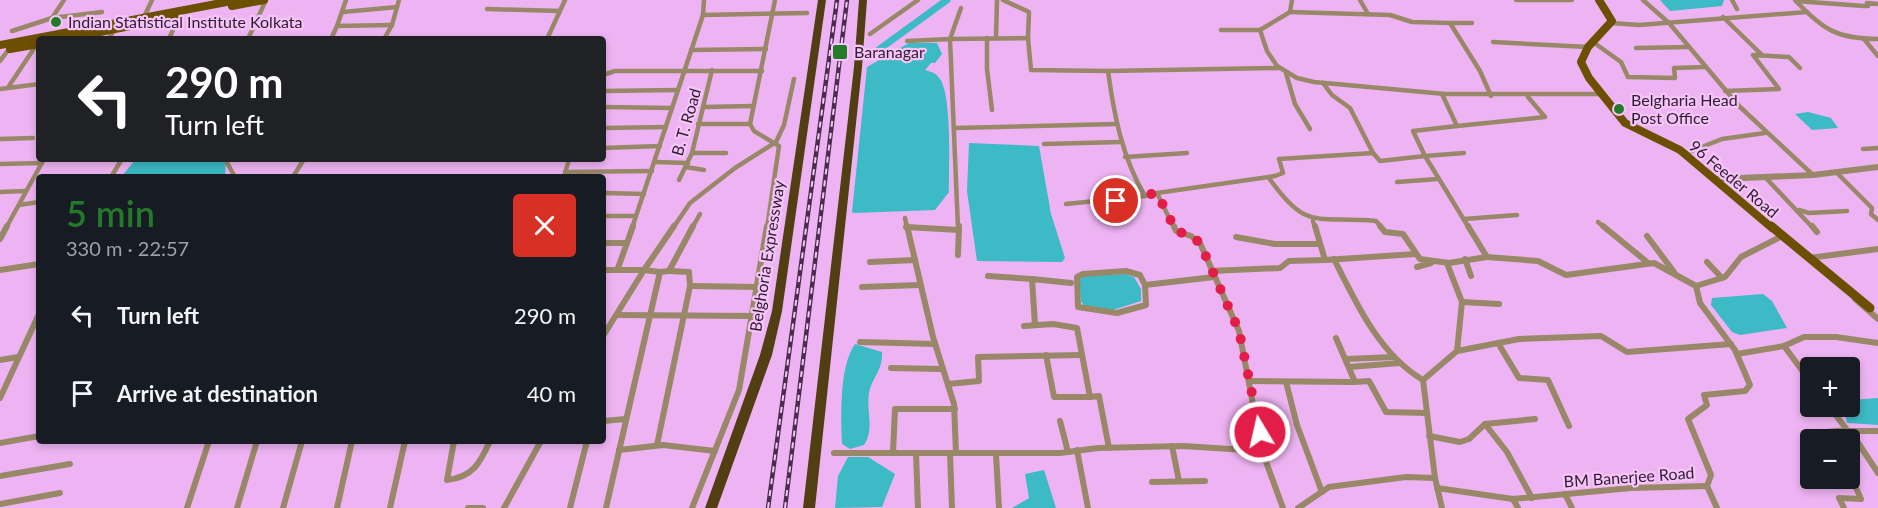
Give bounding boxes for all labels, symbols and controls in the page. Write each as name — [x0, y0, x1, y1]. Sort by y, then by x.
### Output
place label: Indian Statistical Institute Kolkata — [68, 12, 303, 31]
marker: Indian Statistical Institute Kolkata — [49, 15, 63, 29]
place label: Baranagar — [854, 42, 925, 61]
marker: Baranagar — [831, 43, 849, 61]
text: 290 m — [165, 57, 283, 107]
icon: left — [66, 60, 144, 138]
street label: B. T. Road — [667, 86, 704, 158]
place label: Belgharia Head Post Office — [1631, 90, 1738, 127]
marker: Belgharia Head Post Office — [1612, 102, 1626, 116]
text: Turn left — [165, 108, 264, 141]
street label: 96 Feeder Road — [1686, 136, 1783, 221]
pin — [1090, 175, 1141, 226]
street label: Belghoria Expressway — [745, 178, 788, 333]
icon: arrive — [1099, 184, 1132, 217]
text: 5 min — [66, 191, 155, 235]
button: close — [513, 194, 576, 257]
text: 330 m · 22:57 — [66, 236, 189, 260]
icon: left — [66, 299, 99, 332]
text: Turn left — [117, 302, 199, 329]
text: 290 m — [514, 302, 576, 329]
map controls — [1800, 357, 1860, 489]
button: + — [1800, 357, 1860, 417]
icon: arrive — [66, 377, 99, 410]
text: Arrive at destination — [117, 380, 318, 407]
text: 40 m — [527, 380, 576, 407]
position arrow — [1228, 400, 1292, 464]
button: − — [1800, 429, 1860, 489]
street label: BM Banerjee Road — [1563, 462, 1695, 491]

